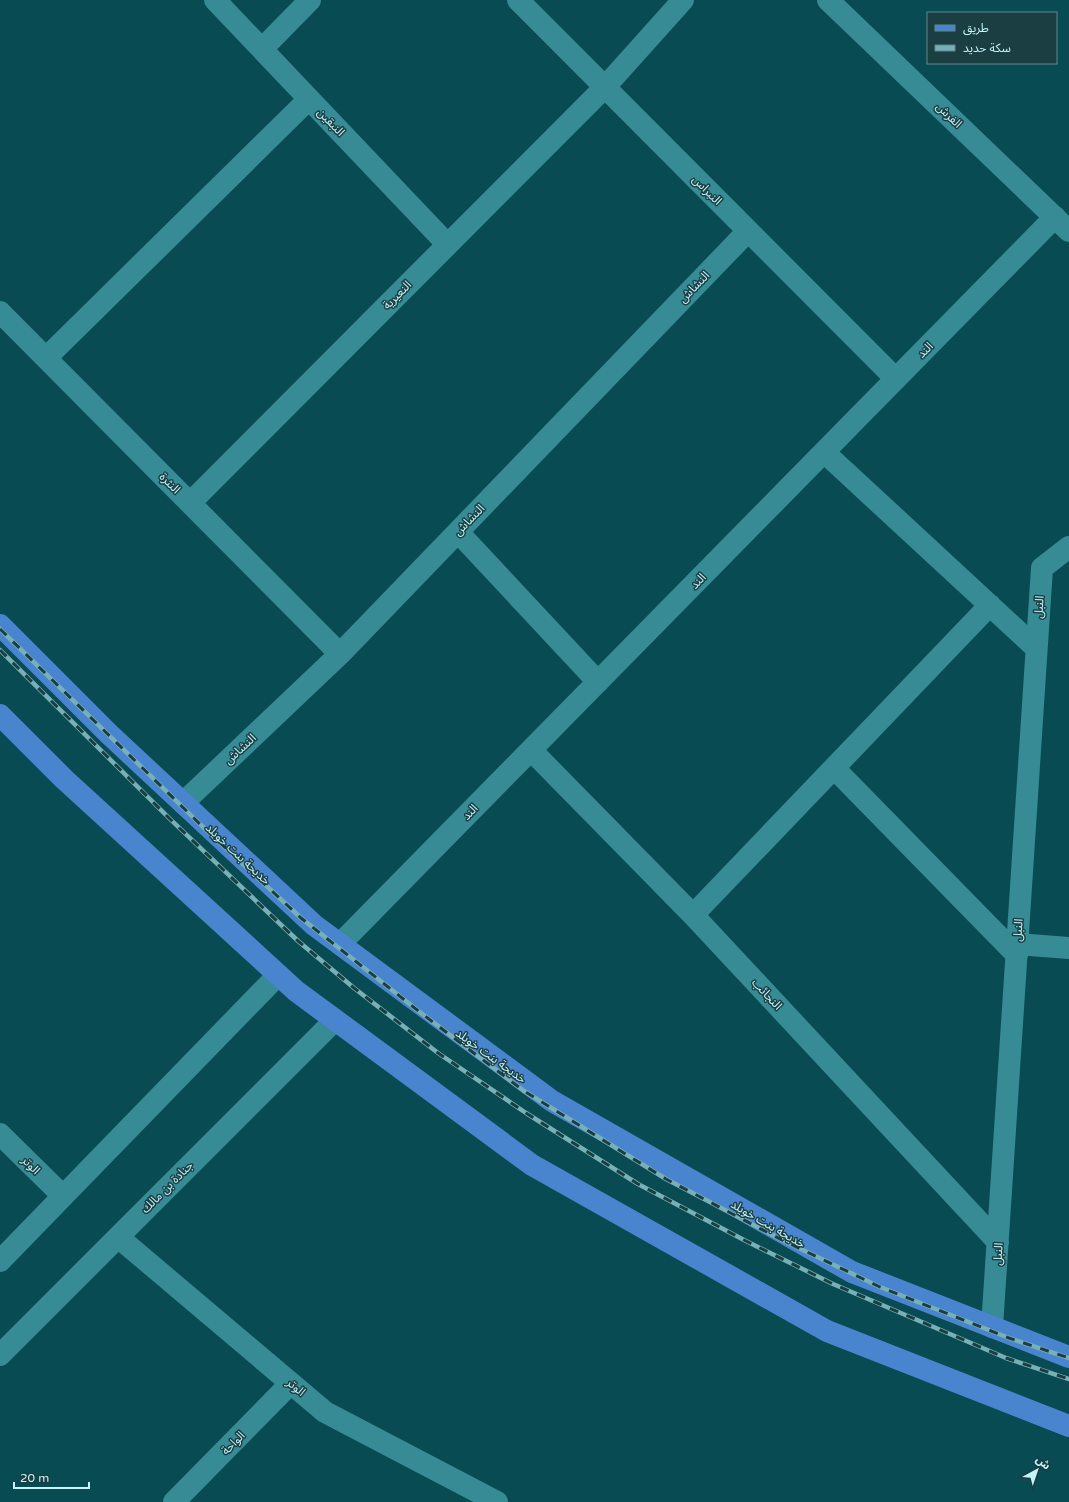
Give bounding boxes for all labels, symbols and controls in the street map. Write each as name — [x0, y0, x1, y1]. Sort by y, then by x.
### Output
legend — [927, 12, 1057, 64]
text: طريق — [963, 21, 989, 36]
text: سكة حديد — [963, 41, 1011, 55]
street label: الفرش — [933, 99, 965, 131]
street label: النبقين — [314, 105, 348, 139]
street label: النبراس — [689, 172, 725, 208]
street label: النشاش — [676, 268, 712, 306]
street label: النعيرية — [380, 278, 414, 312]
street label: الند — [914, 339, 936, 361]
street label: النثرة — [157, 470, 183, 496]
street label: النشاش — [451, 501, 487, 539]
street label: الند — [687, 570, 709, 592]
street label: النبل — [1031, 595, 1047, 619]
street label: النشاش — [221, 731, 259, 767]
street label: الند — [459, 801, 481, 823]
street label: خديجة بنت خويلد — [203, 820, 273, 888]
street label: النبل — [1010, 918, 1026, 942]
street label: النجائب — [749, 975, 785, 1013]
street label: خديجة بنت خويلد — [453, 1026, 529, 1086]
street label: الوتر — [18, 1152, 43, 1177]
street label: جنادة بن مالك — [138, 1158, 196, 1216]
street label: خديجة بنت خويلد — [728, 1197, 808, 1251]
street label: النبل — [990, 1242, 1006, 1266]
street label: الوتر — [283, 1375, 308, 1399]
street label: الواحة — [218, 1428, 248, 1458]
north arrow — [1017, 1450, 1057, 1490]
text: ش — [1033, 1453, 1053, 1473]
scale bar — [14, 1464, 89, 1490]
text: 20 m — [20, 1471, 49, 1485]

